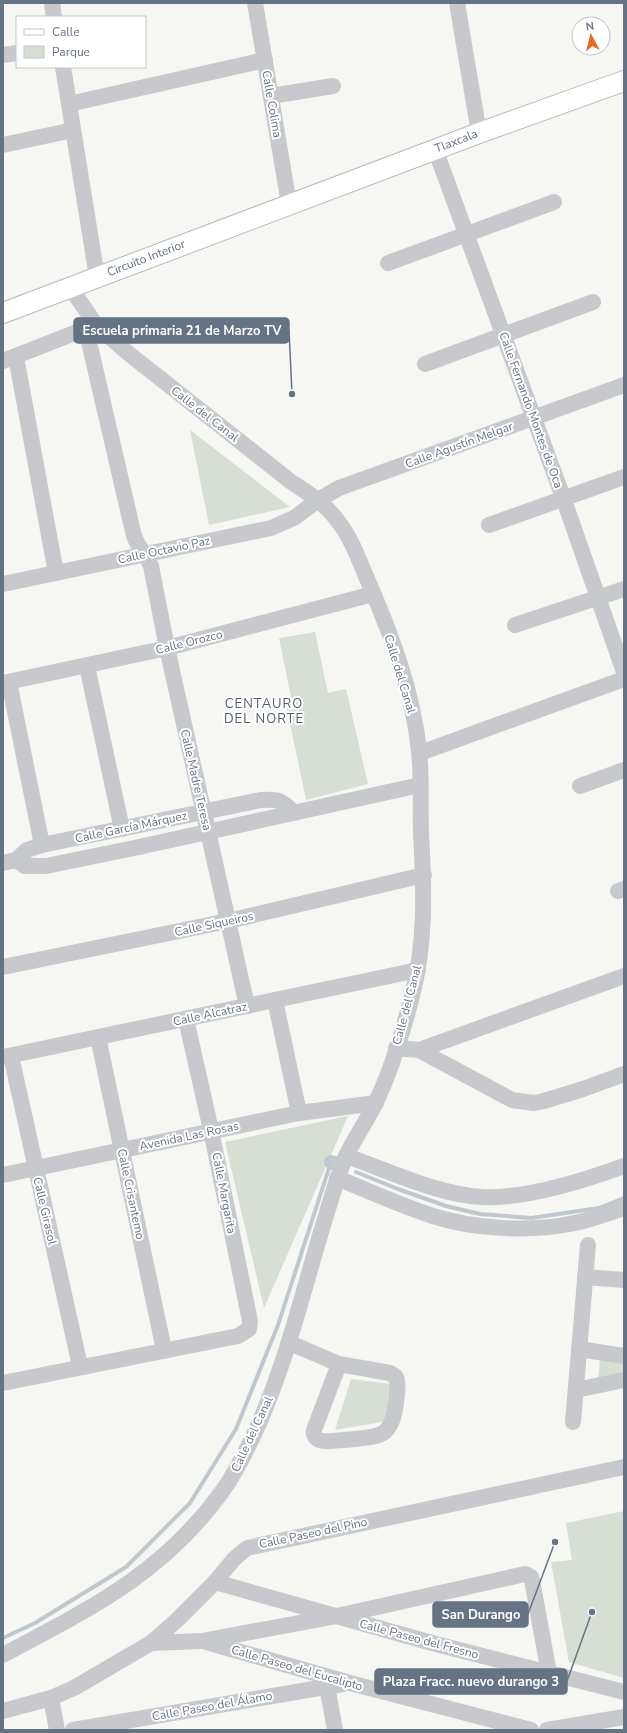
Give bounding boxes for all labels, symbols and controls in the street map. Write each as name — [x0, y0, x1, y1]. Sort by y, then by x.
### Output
legend — [16, 16, 146, 68]
north arrow — [571, 16, 611, 56]
text: N — [585, 19, 595, 35]
text: Calle — [52, 24, 80, 40]
text: Parque — [52, 44, 90, 60]
street label: Calle Colima — [258, 69, 286, 139]
street label: Tlaxcala — [432, 125, 480, 157]
street label: Circuito Interior — [105, 235, 188, 280]
callout: Escuela primaria 21 de Marzo TV — [74, 318, 289, 343]
text: Escuela primaria 21 de Marzo TV — [83, 322, 282, 340]
street label: Calle Fernando Montes de Oca — [495, 330, 567, 490]
street label: Calle del Canal — [168, 383, 242, 446]
street label: Calle Agustín Melgar — [403, 418, 516, 472]
street label: Calle Octavio Paz — [116, 532, 212, 568]
street label: Calle Orozco — [154, 626, 224, 658]
street label: Calle del Canal — [380, 633, 420, 716]
district label: CENTAURO DEL NORTE — [224, 695, 304, 728]
street label: Calle Madre Teresa — [177, 728, 215, 832]
street label: Calle García Márquez — [73, 807, 189, 847]
street label: Calle Siqueiros — [173, 908, 255, 940]
street label: Calle del Canal — [389, 963, 425, 1047]
street label: Calle Alcatraz — [172, 998, 249, 1030]
street label: Avenida Las Rosas — [138, 1118, 240, 1154]
street label: Calle Crisantemo — [114, 1147, 148, 1241]
street label: Calle Margarita — [208, 1151, 240, 1235]
street label: Calle Girasol — [29, 1176, 61, 1247]
street label: Calle del Canal — [227, 1393, 277, 1474]
street label: Calle Paseo del Pino — [257, 1514, 369, 1552]
callout: San Durango — [433, 1602, 528, 1627]
text: San Durango — [442, 1606, 520, 1624]
street label: Calle Paseo del Fresno — [358, 1615, 481, 1663]
street label: Calle Paseo del Eucalipto — [229, 1642, 365, 1695]
callout: Plaza Fracc. nuevo durango 3 — [375, 1669, 567, 1694]
text: Plaza Fracc. nuevo durango 3 — [383, 1673, 559, 1691]
street label: Calle Paseo del Álamo — [151, 1687, 274, 1724]

